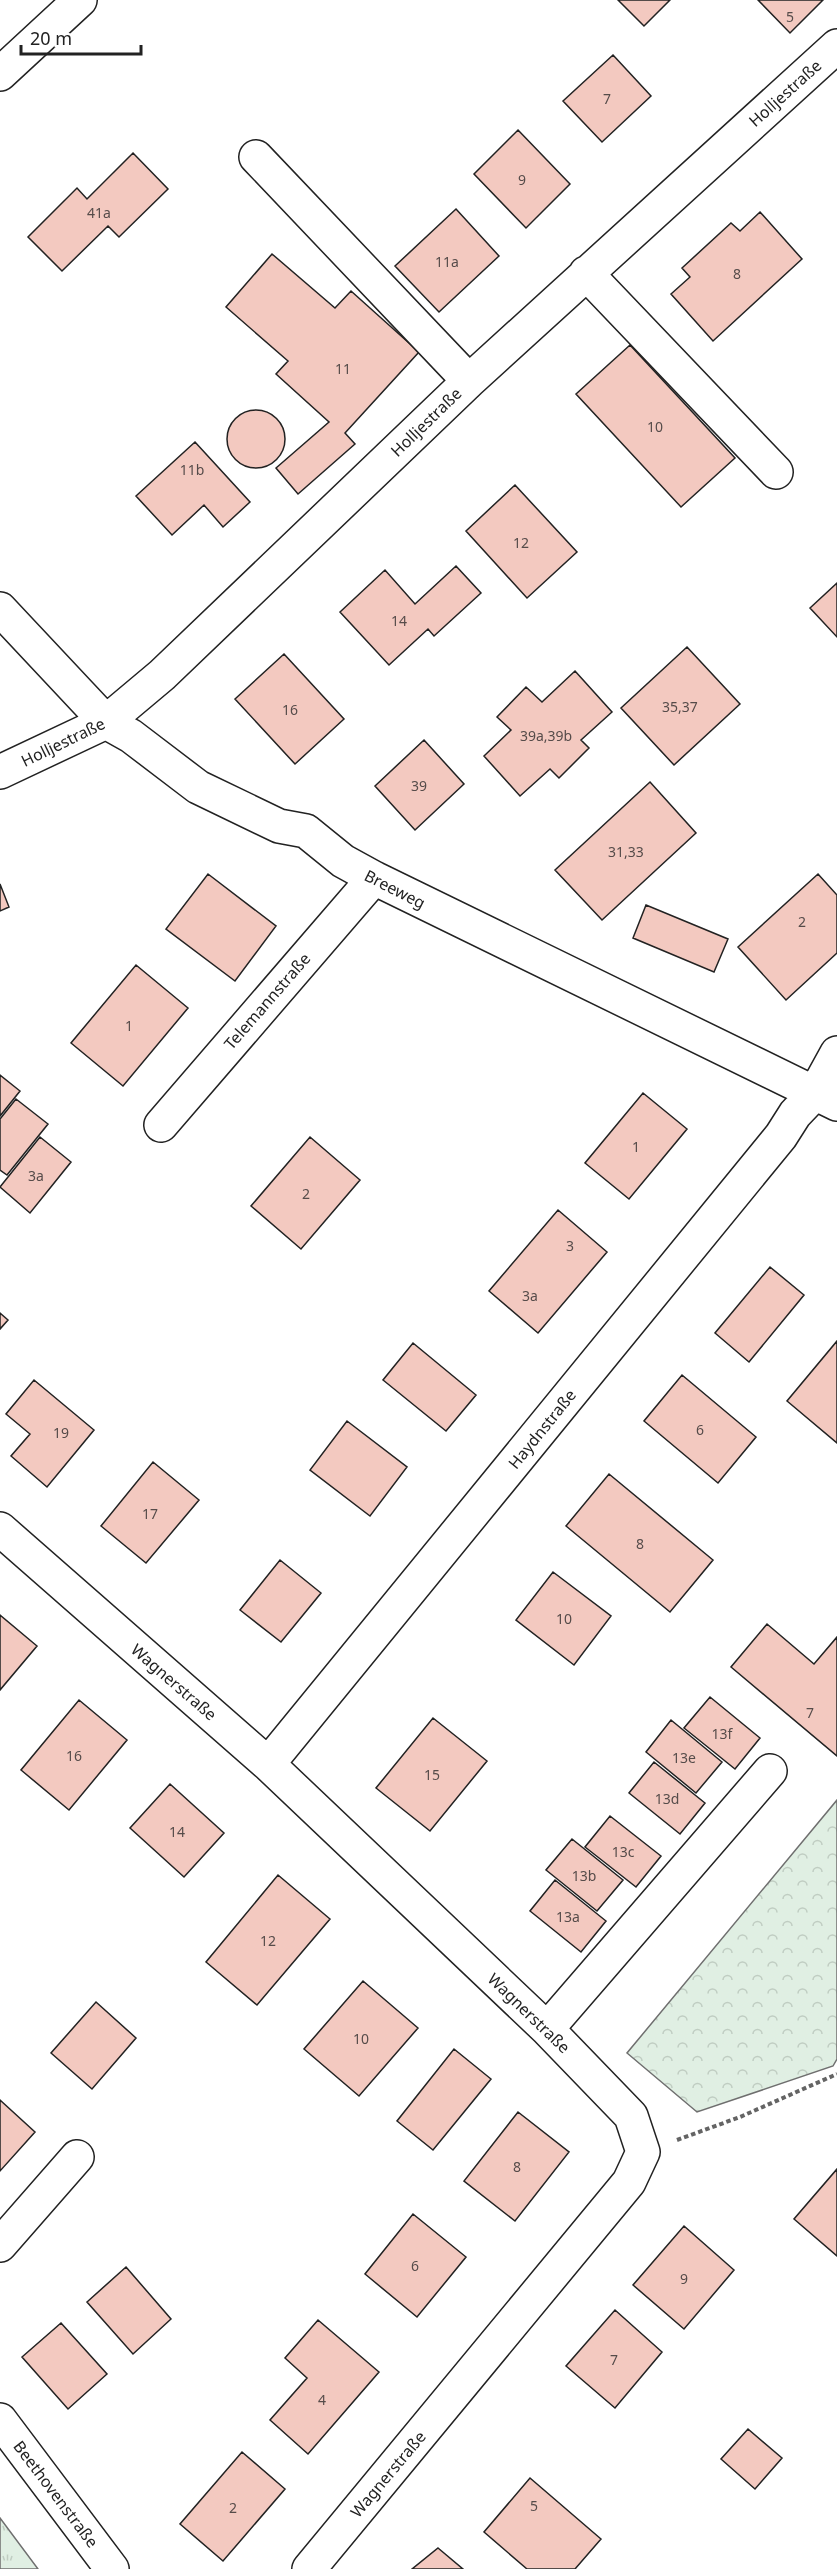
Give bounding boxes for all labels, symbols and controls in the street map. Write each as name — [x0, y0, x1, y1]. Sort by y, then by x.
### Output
house number: 5 — [786, 7, 794, 26]
scale bar — [21, 18, 141, 56]
text: 20 m — [30, 26, 72, 50]
street label: Holljestraße — [744, 54, 826, 132]
house number: 7 — [603, 89, 611, 108]
house number: 9 — [518, 170, 526, 189]
house number: 41a — [87, 203, 111, 222]
house number: 11a — [435, 252, 459, 271]
house number: 8 — [733, 264, 741, 283]
house number: 11 — [335, 359, 351, 378]
street label: Holljestraße — [386, 383, 466, 461]
house number: 10 — [647, 417, 663, 436]
house number: 11b — [180, 460, 204, 479]
house number: 12 — [513, 533, 529, 552]
house number: 14 — [391, 611, 407, 630]
house number: 35,37 — [662, 697, 698, 716]
house number: 16 — [282, 700, 298, 719]
street label: Holljestraße — [17, 712, 109, 772]
house number: 39a,39b — [520, 726, 572, 745]
house number: 39 — [411, 776, 427, 795]
house number: 31,33 — [608, 842, 644, 861]
street label: Breeweg — [361, 864, 429, 914]
house number: 2 — [798, 912, 806, 931]
street label: Telemannstraße — [219, 948, 315, 1054]
house number: 1 — [125, 1016, 133, 1035]
house number: 1 — [632, 1137, 640, 1156]
house number: 3a — [28, 1166, 44, 1185]
house number: 2 — [302, 1184, 310, 1203]
house number: 3 — [566, 1236, 574, 1255]
house number: 3a — [522, 1286, 538, 1305]
street label: Haydnstraße — [503, 1385, 581, 1473]
house number: 6 — [696, 1420, 704, 1439]
house number: 19 — [53, 1423, 69, 1442]
house number: 17 — [142, 1504, 158, 1523]
house number: 8 — [636, 1534, 644, 1553]
house number: 10 — [556, 1609, 572, 1628]
street label: Wagnerstraße — [127, 1639, 221, 1725]
house number: 7 — [806, 1703, 814, 1722]
house number: 13f — [712, 1724, 734, 1743]
house number: 16 — [66, 1746, 82, 1765]
house number: 13e — [672, 1748, 696, 1767]
house number: 15 — [424, 1765, 440, 1784]
house number: 13d — [655, 1789, 679, 1808]
house number: 14 — [169, 1822, 185, 1841]
house number: 13c — [612, 1842, 635, 1861]
house number: 13b — [572, 1866, 596, 1885]
house number: 13a — [556, 1907, 580, 1926]
house number: 12 — [260, 1931, 276, 1950]
street label: Wagnerstraße — [483, 1968, 575, 2058]
house number: 10 — [353, 2029, 369, 2048]
house number: 8 — [513, 2157, 521, 2176]
house number: 6 — [411, 2256, 419, 2275]
house number: 9 — [680, 2269, 688, 2288]
house number: 7 — [610, 2350, 618, 2369]
house number: 4 — [318, 2390, 326, 2409]
street label: Wagnerstraße — [345, 2426, 431, 2522]
street label: Beethovenstraße — [9, 2436, 103, 2552]
house number: 5 — [530, 2496, 538, 2515]
house number: 2 — [229, 2498, 237, 2517]

